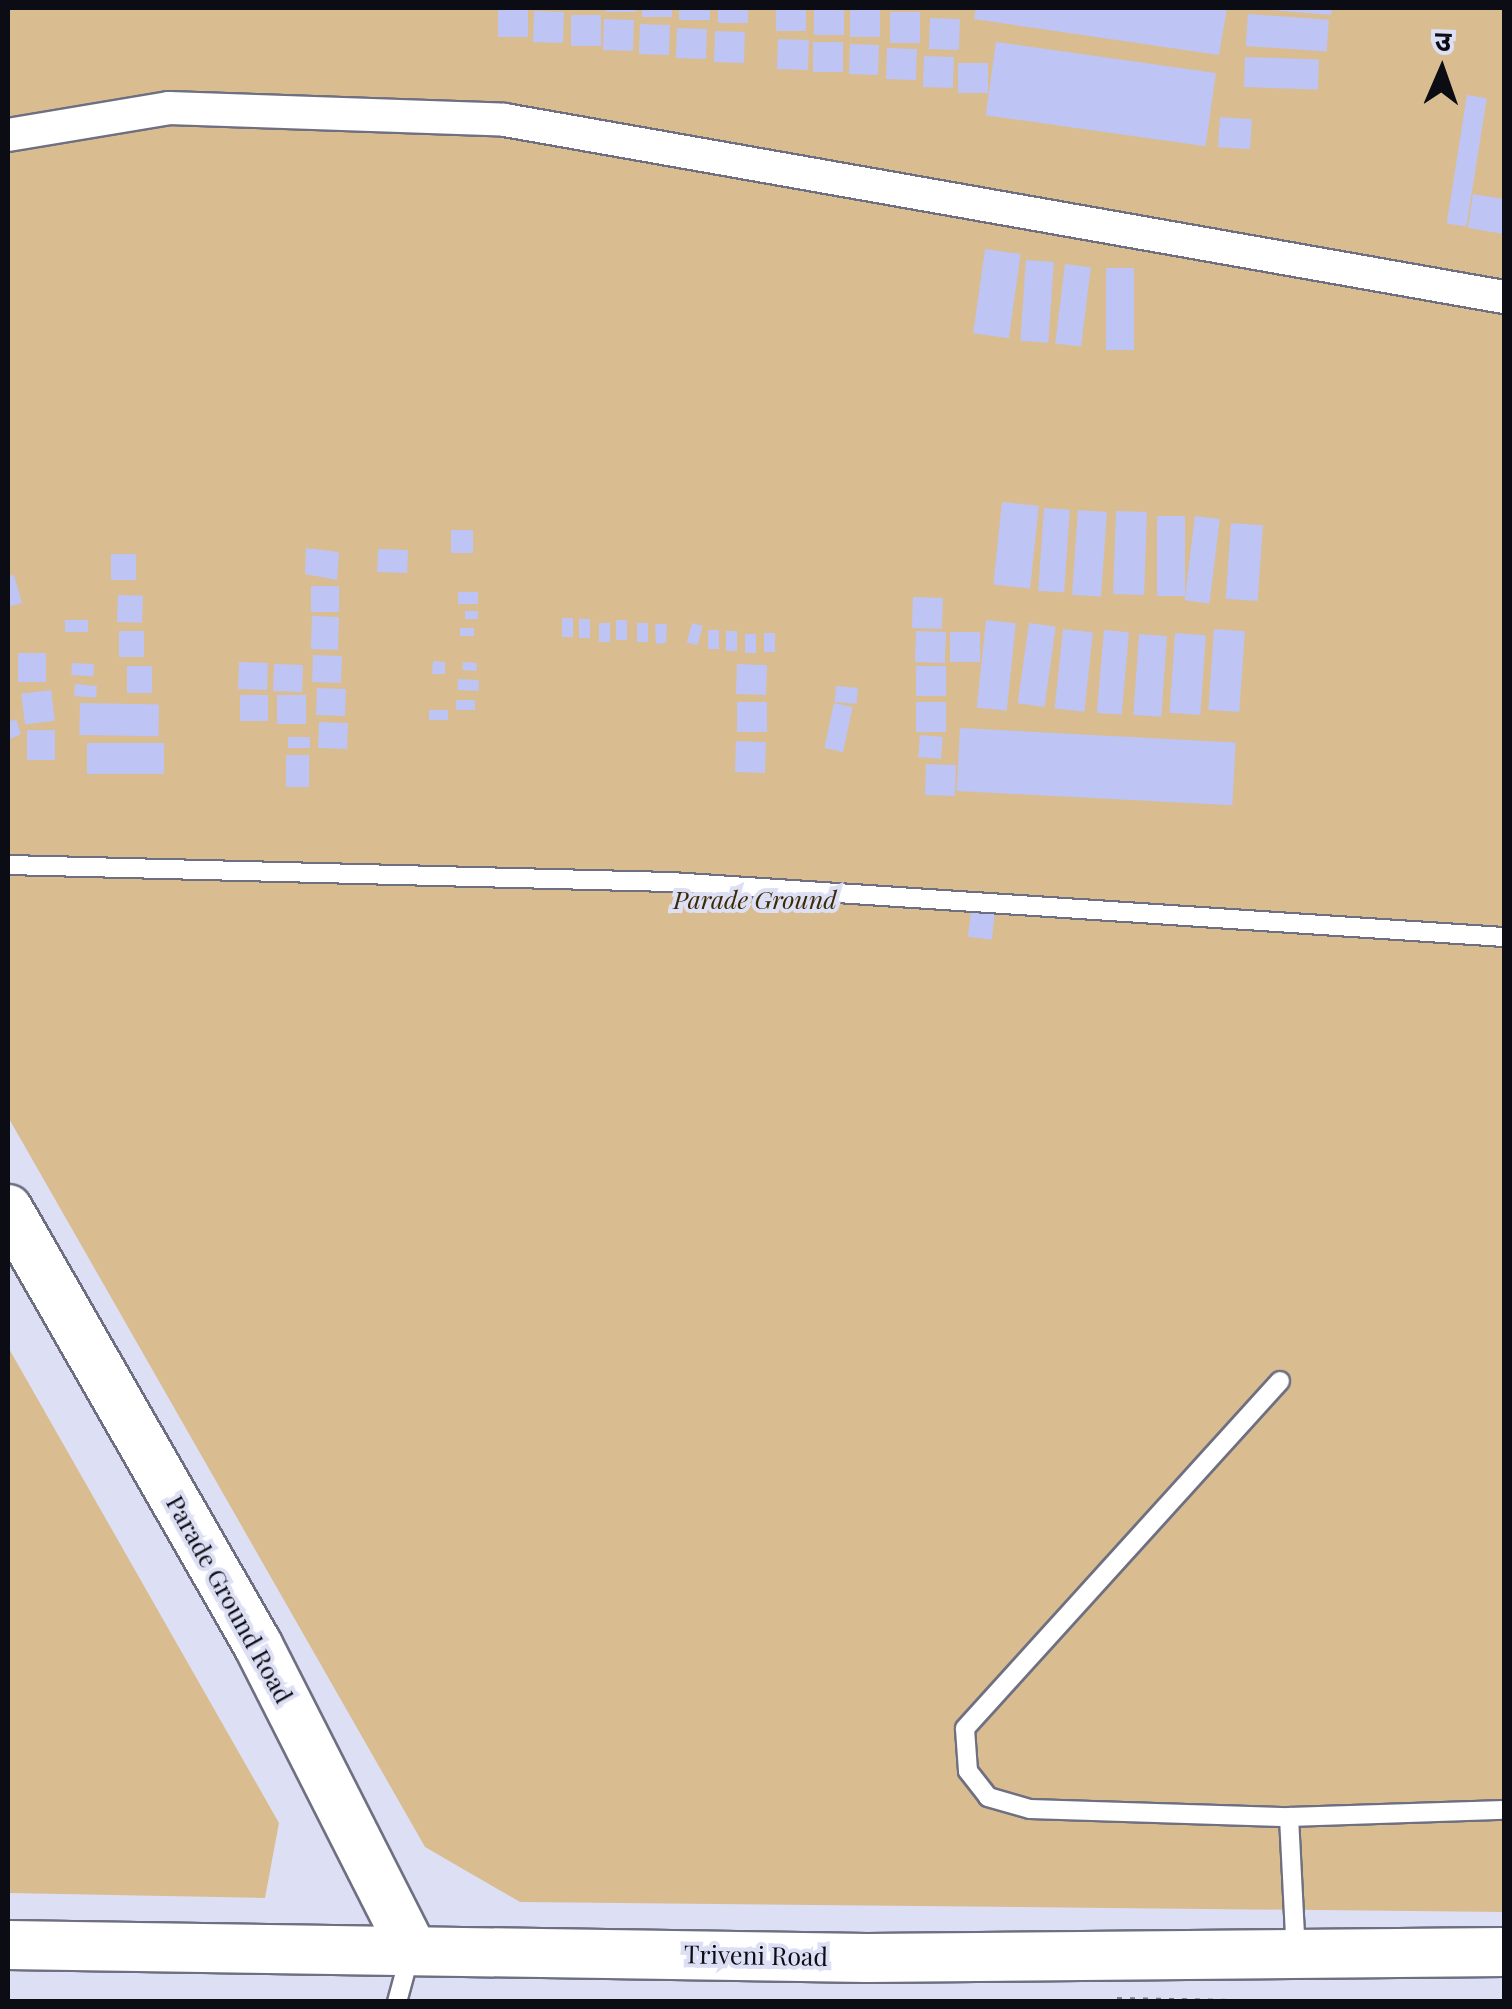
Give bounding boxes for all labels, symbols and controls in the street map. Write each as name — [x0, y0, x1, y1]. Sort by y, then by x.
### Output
north arrow — [1392, 20, 1492, 120]
text: उ — [1434, 21, 1452, 58]
park label: Parade Ground — [673, 884, 837, 914]
street label: Parade Ground Road — [160, 1490, 300, 1708]
street label: Triveni Road — [684, 1939, 828, 1971]

